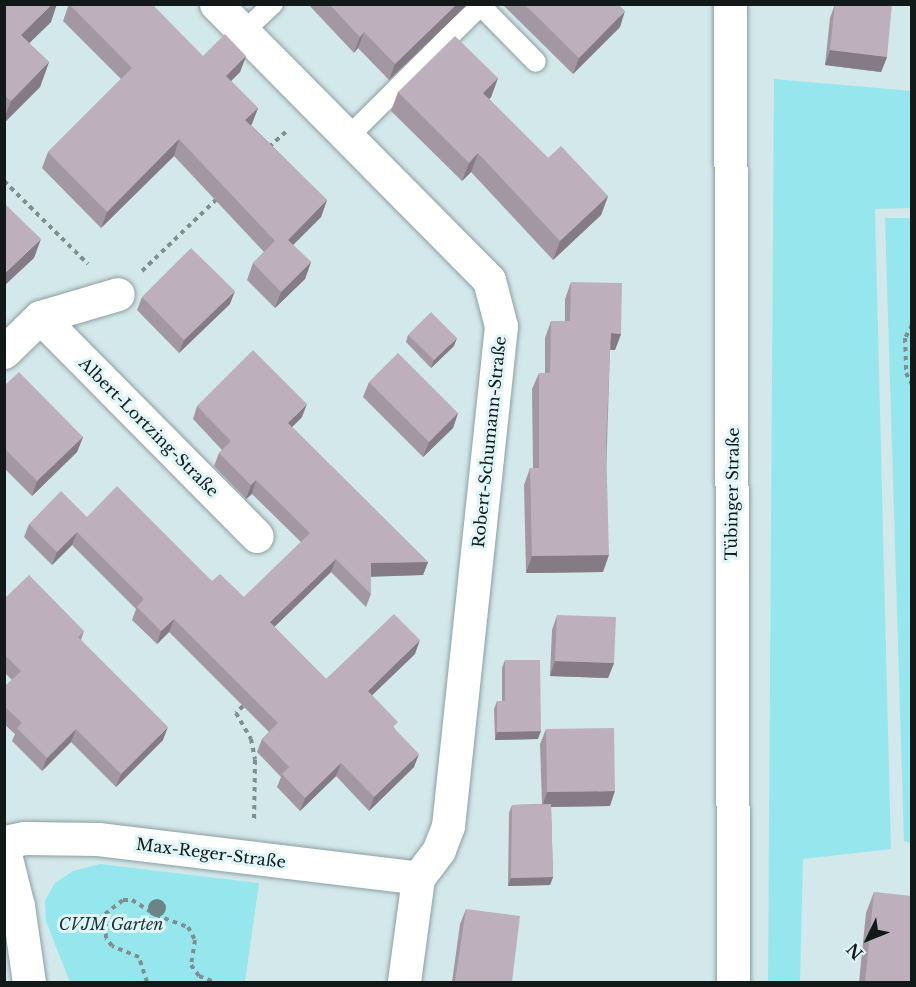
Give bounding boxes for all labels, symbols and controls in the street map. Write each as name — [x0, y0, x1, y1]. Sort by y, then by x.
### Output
street label: Robert-Schumann-Straße — [468, 335, 510, 549]
street label: Albert-Lortzing-Straße — [75, 353, 223, 501]
street label: Tübinger Straße — [721, 427, 743, 561]
street label: Max-Reger-Straße — [135, 834, 287, 872]
north arrow — [838, 909, 898, 969]
park label: CVJM Garten — [59, 914, 163, 934]
text: N — [842, 939, 867, 964]

